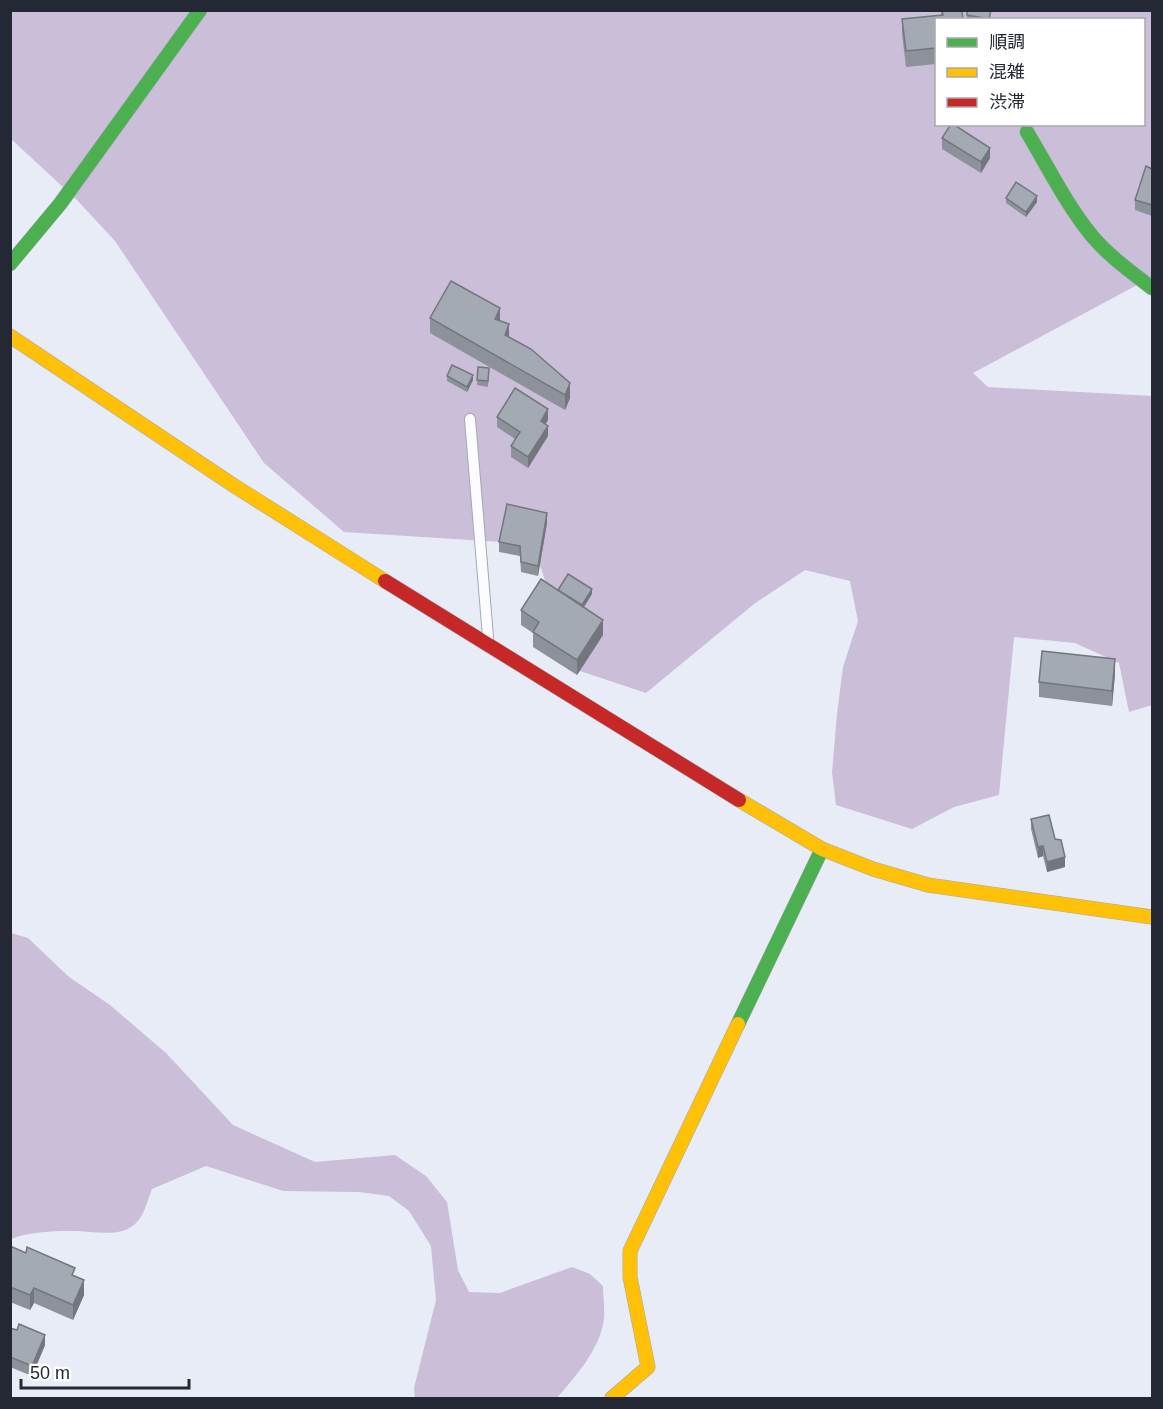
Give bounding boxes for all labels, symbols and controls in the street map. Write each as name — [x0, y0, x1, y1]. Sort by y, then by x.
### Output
legend — [935, 18, 1145, 126]
text: 順調 — [989, 32, 1025, 52]
text: 混雑 — [989, 62, 1025, 82]
text: 渋滞 — [989, 92, 1025, 112]
scale bar — [21, 1352, 189, 1390]
text: 50 m — [30, 1363, 70, 1383]

